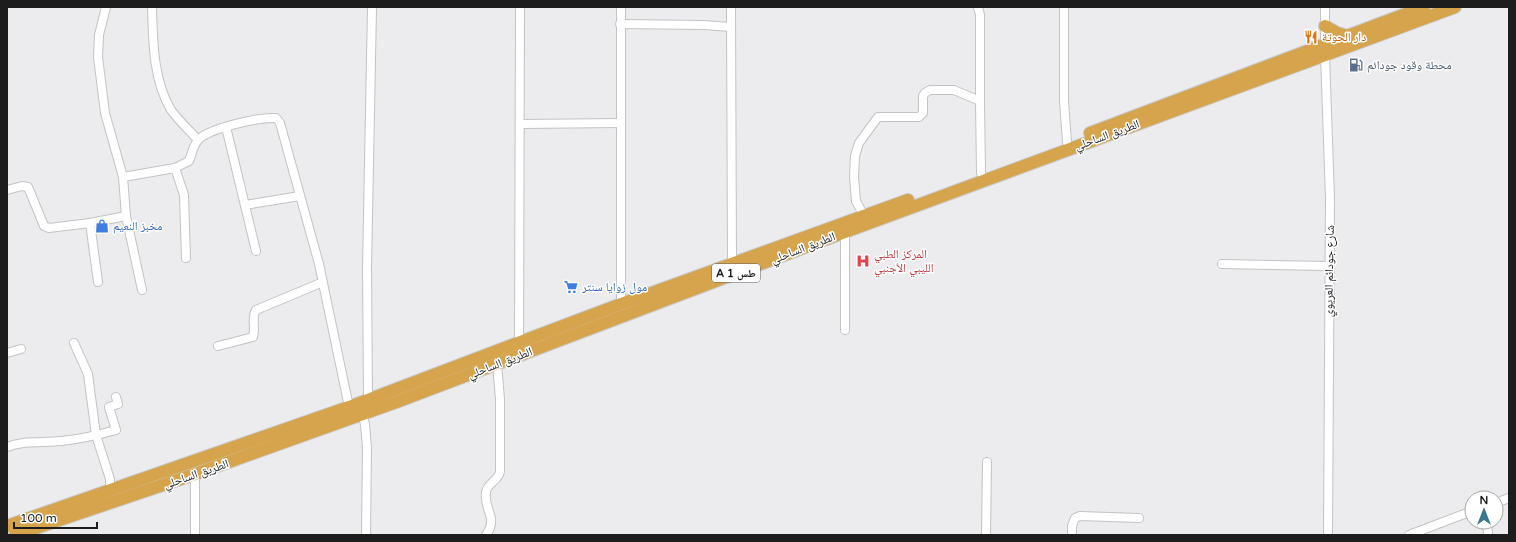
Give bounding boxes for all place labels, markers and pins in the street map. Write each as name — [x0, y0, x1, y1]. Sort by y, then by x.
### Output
restaurant icon: دار الحوتة — [1303, 29, 1319, 45]
place label: دار الحوتة — [1322, 30, 1366, 44]
fuel station icon: محطة وقود جودائم — [1348, 57, 1364, 73]
place label: محطة وقود جودائم — [1367, 58, 1452, 73]
shop icon: مخبز النعيم — [94, 218, 110, 234]
place label: مخبز النعيم — [113, 219, 162, 234]
place label: المركز الطبي الليبي الأجنبي — [874, 247, 934, 278]
hospital icon: المركز الطبي الليبي الأجنبي — [855, 253, 871, 269]
supermarket icon: مول زوايا سنتر — [563, 279, 579, 295]
place label: مول زوايا سنتر — [581, 280, 647, 294]

